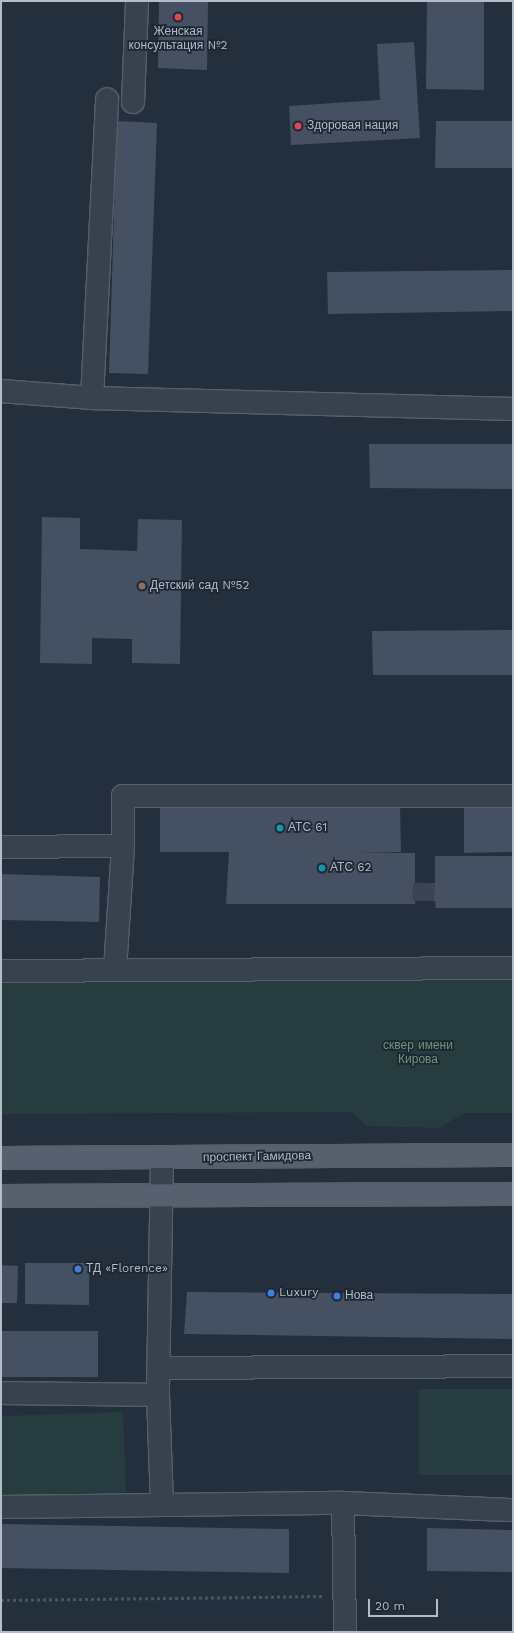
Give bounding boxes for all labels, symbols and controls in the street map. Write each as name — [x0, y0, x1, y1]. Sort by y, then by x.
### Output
marker: Женская консультация №2 — [172, 11, 184, 23]
place label: Женская консультация №2 — [128, 25, 228, 53]
place label: Здоровая нация — [307, 119, 398, 133]
marker: Здоровая нация — [292, 120, 304, 132]
place label: Детский сад №52 — [150, 579, 249, 593]
marker: Детский сад №52 — [137, 581, 147, 591]
place label: АТС 61 — [288, 821, 327, 835]
marker: АТС 61 — [275, 823, 285, 833]
place label: АТС 62 — [330, 861, 371, 875]
marker: АТС 62 — [317, 863, 327, 873]
park label: сквер имени Кирова — [383, 1039, 453, 1067]
street label: проспект Гамидова — [203, 1149, 311, 1165]
place label: ТД «Florence» — [86, 1262, 168, 1276]
marker: ТД «Florence» — [73, 1264, 83, 1274]
place label: Luxury — [279, 1286, 318, 1300]
marker: Luxury — [266, 1288, 276, 1298]
place label: Нова — [345, 1289, 373, 1303]
marker: Нова — [332, 1291, 342, 1301]
scale bar — [370, 1591, 440, 1617]
text: 20 m — [375, 1599, 405, 1613]

